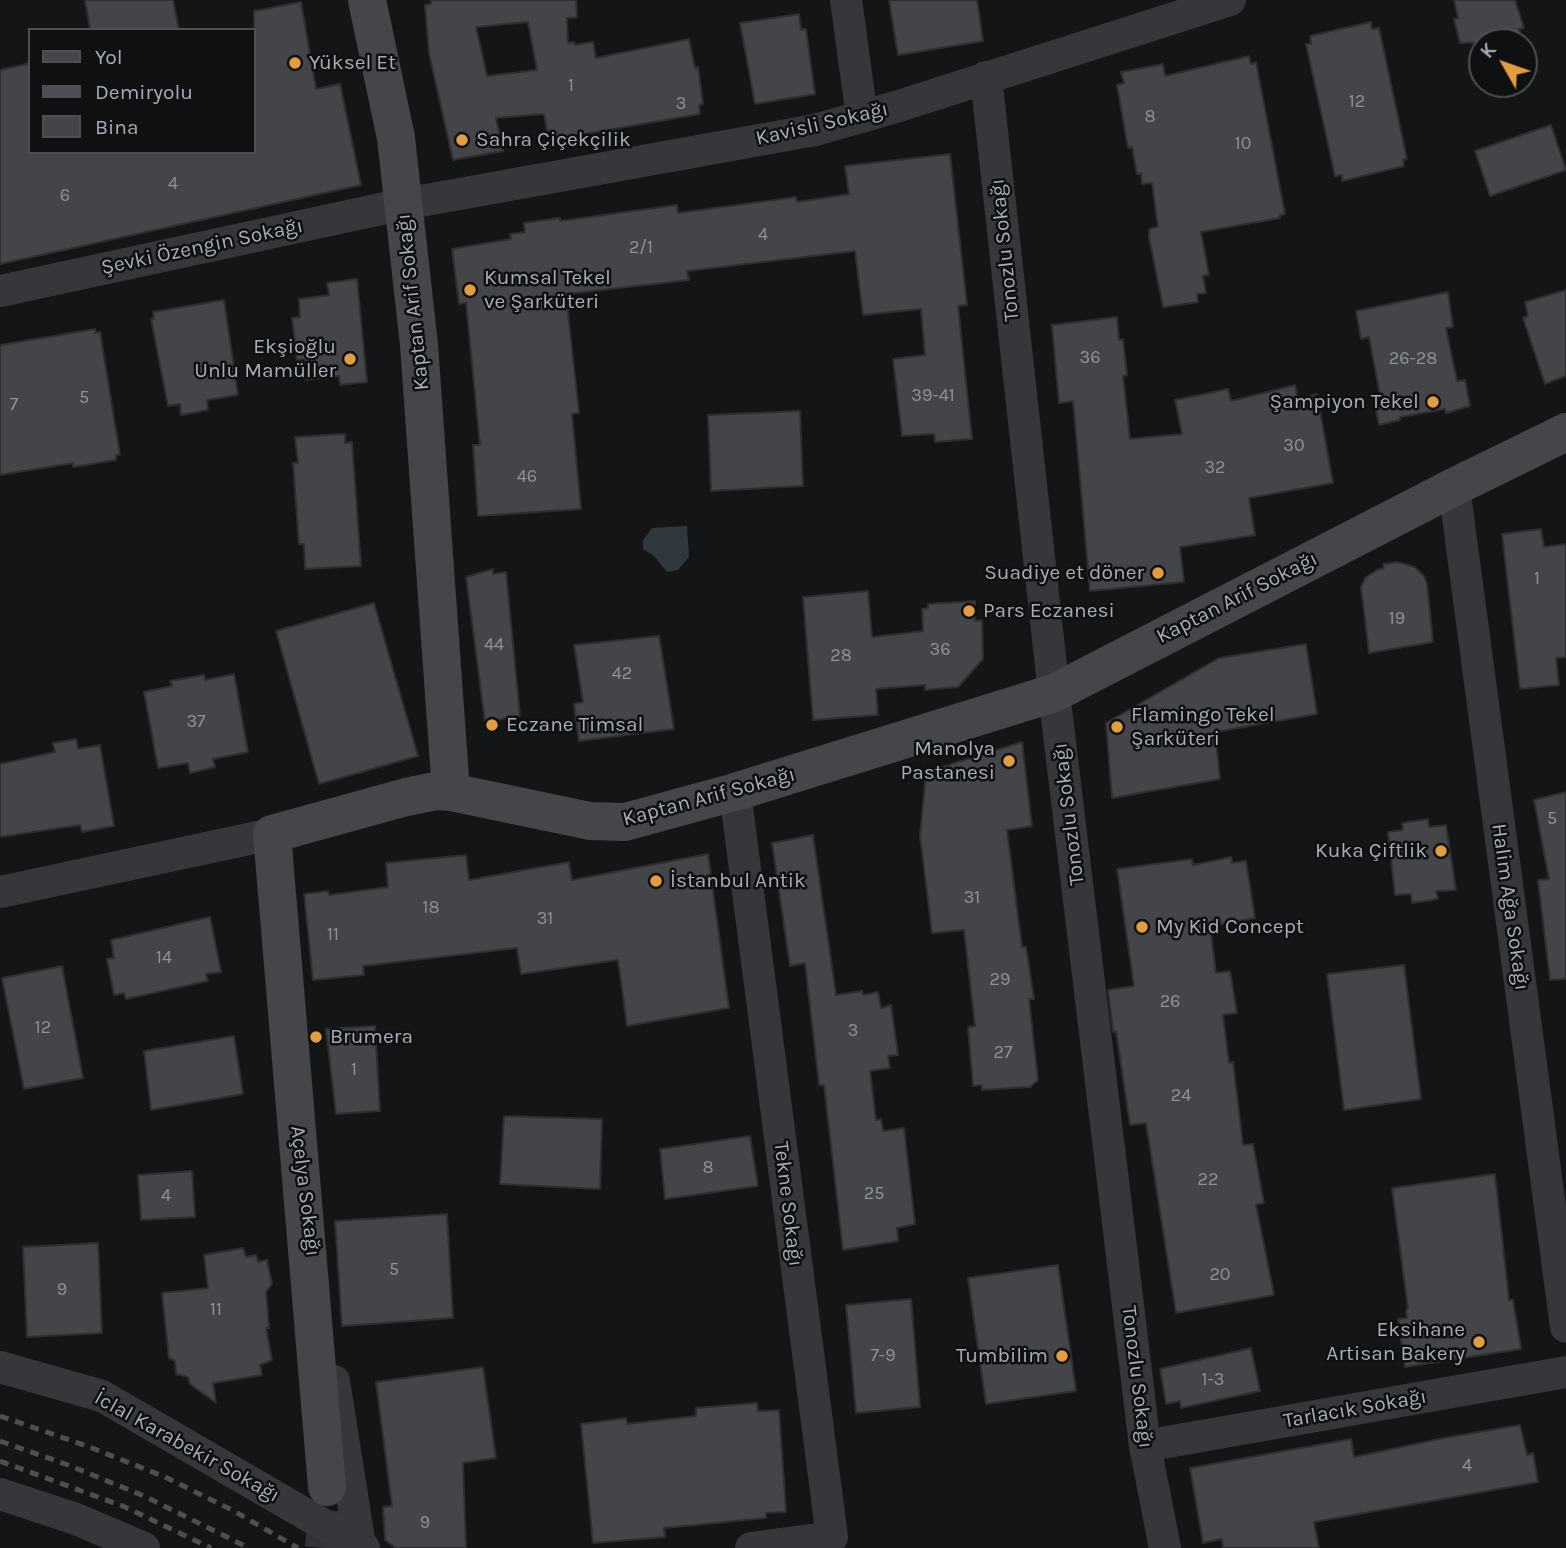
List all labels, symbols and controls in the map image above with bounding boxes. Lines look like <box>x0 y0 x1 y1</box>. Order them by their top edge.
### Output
legend <box>28 28 256 154</box>
north arrow <box>1468 28 1538 98</box>
text: K <box>1476 39 1501 63</box>
text: Yol <box>95 45 123 69</box>
place label: Yüksel Et <box>309 50 396 76</box>
marker: Yüksel Et <box>287 55 303 71</box>
house number: 1 <box>568 75 574 97</box>
text: Demiryolu <box>95 80 193 104</box>
house number: 12 <box>1349 91 1365 113</box>
house number: 3 <box>676 93 686 115</box>
street label: Kavisli Sokağı <box>753 97 891 151</box>
house number: 8 <box>1144 106 1156 128</box>
text: Bina <box>95 115 139 139</box>
place label: Sahra Çiçekçilik <box>476 127 631 153</box>
marker: Sahra Çiçekçilik <box>454 132 470 148</box>
house number: 10 <box>1235 133 1251 155</box>
house number: 4 <box>168 173 178 195</box>
street label: Tonozlu Sokağı <box>985 177 1025 323</box>
house number: 6 <box>60 185 70 207</box>
street label: Kaptan Arif Sokağı <box>391 212 435 392</box>
street label: Şevki Özengin Sokağı <box>99 213 305 281</box>
house number: 4 <box>758 224 768 246</box>
house number: 2/1 <box>629 237 653 259</box>
place label: Kumsal Tekel ve Şarküteri <box>484 265 611 315</box>
marker: Kumsal Tekel ve Şarküteri <box>462 282 478 298</box>
place label: Ekşioğlu Unlu Mamüller <box>194 334 336 384</box>
house number: 36 <box>1080 347 1100 369</box>
house number: 26-28 <box>1389 348 1437 370</box>
marker: Ekşioğlu Unlu Mamüller <box>342 351 358 367</box>
house number: 39-41 <box>911 385 955 407</box>
house number: 5 <box>79 387 89 409</box>
place label: Şampiyon Tekel <box>1269 389 1419 415</box>
house number: 7 <box>10 394 18 416</box>
marker: Şampiyon Tekel <box>1425 394 1441 410</box>
house number: 30 <box>1283 435 1305 457</box>
house number: 32 <box>1204 457 1226 479</box>
house number: 46 <box>517 466 537 488</box>
street label: Kaptan Arif Sokağı <box>1152 546 1322 650</box>
place label: Suadiye et döner <box>984 560 1144 586</box>
marker: Suadiye et döner <box>1150 565 1166 581</box>
house number: 1 <box>1534 568 1540 590</box>
place label: Pars Eczanesi <box>983 598 1115 624</box>
marker: Pars Eczanesi <box>961 603 977 619</box>
house number: 19 <box>1389 608 1405 630</box>
house number: 44 <box>484 634 504 656</box>
house number: 36 <box>930 639 950 661</box>
house number: 28 <box>830 645 852 667</box>
house number: 42 <box>612 663 632 685</box>
place label: Flamingo Tekel Şarküteri <box>1131 702 1275 752</box>
house number: 37 <box>186 711 206 733</box>
place label: Eczane Timsal <box>506 712 643 738</box>
marker: Eczane Timsal <box>484 717 500 733</box>
marker: Flamingo Tekel Şarküteri <box>1109 719 1125 735</box>
place label: Manolya Pastanesi <box>901 736 995 786</box>
street label: Tonozlu Sokağı <box>1048 741 1090 887</box>
marker: Manolya Pastanesi <box>1001 753 1017 769</box>
street label: Kaptan Arif Sokağı <box>620 762 798 832</box>
house number: 5 <box>1547 808 1557 830</box>
street label: Halim Ağa Sokağı <box>1486 822 1534 992</box>
place label: Kuka Çiftlik <box>1315 838 1427 864</box>
marker: Kuka Çiftlik <box>1433 843 1449 859</box>
place label: İstanbul Antik <box>670 868 806 894</box>
marker: İstanbul Antik <box>648 873 664 889</box>
house number: 31 <box>964 887 980 909</box>
house number: 18 <box>422 897 440 919</box>
house number: 31 <box>537 908 553 930</box>
place label: My Kid Concept <box>1156 914 1304 940</box>
marker: My Kid Concept <box>1134 919 1150 935</box>
house number: 11 <box>327 924 339 946</box>
house number: 14 <box>156 947 172 969</box>
house number: 29 <box>990 969 1010 991</box>
house number: 26 <box>1160 991 1180 1013</box>
house number: 12 <box>35 1017 51 1039</box>
house number: 3 <box>848 1020 858 1042</box>
place label: Brumera <box>330 1024 413 1050</box>
marker: Brumera <box>308 1029 324 1045</box>
house number: 27 <box>994 1042 1012 1064</box>
house number: 1 <box>351 1059 357 1081</box>
house number: 24 <box>1171 1085 1191 1107</box>
street label: Açelya Sokağı <box>284 1124 326 1258</box>
street label: Tekne Sokağı <box>768 1140 808 1268</box>
house number: 8 <box>702 1157 714 1179</box>
house number: 22 <box>1198 1169 1218 1191</box>
house number: 25 <box>864 1183 884 1205</box>
house number: 4 <box>161 1185 171 1207</box>
house number: 5 <box>389 1259 399 1281</box>
house number: 20 <box>1209 1264 1231 1286</box>
house number: 9 <box>57 1279 67 1301</box>
house number: 11 <box>210 1299 222 1321</box>
street label: Tonozlu Sokağı <box>1116 1304 1158 1450</box>
place label: Eksihane Artisan Bakery <box>1326 1317 1465 1367</box>
marker: Eksihane Artisan Bakery <box>1471 1334 1487 1350</box>
place label: Tumbilim <box>956 1343 1048 1369</box>
house number: 7-9 <box>870 1345 896 1367</box>
marker: Tumbilim <box>1054 1348 1070 1364</box>
house number: 1-3 <box>1202 1369 1224 1391</box>
street label: Tarlacık Sokağı <box>1281 1384 1429 1434</box>
street label: İclal Karabekir Sokağı <box>90 1386 284 1508</box>
house number: 4 <box>1462 1455 1472 1477</box>
house number: 9 <box>420 1512 430 1534</box>

